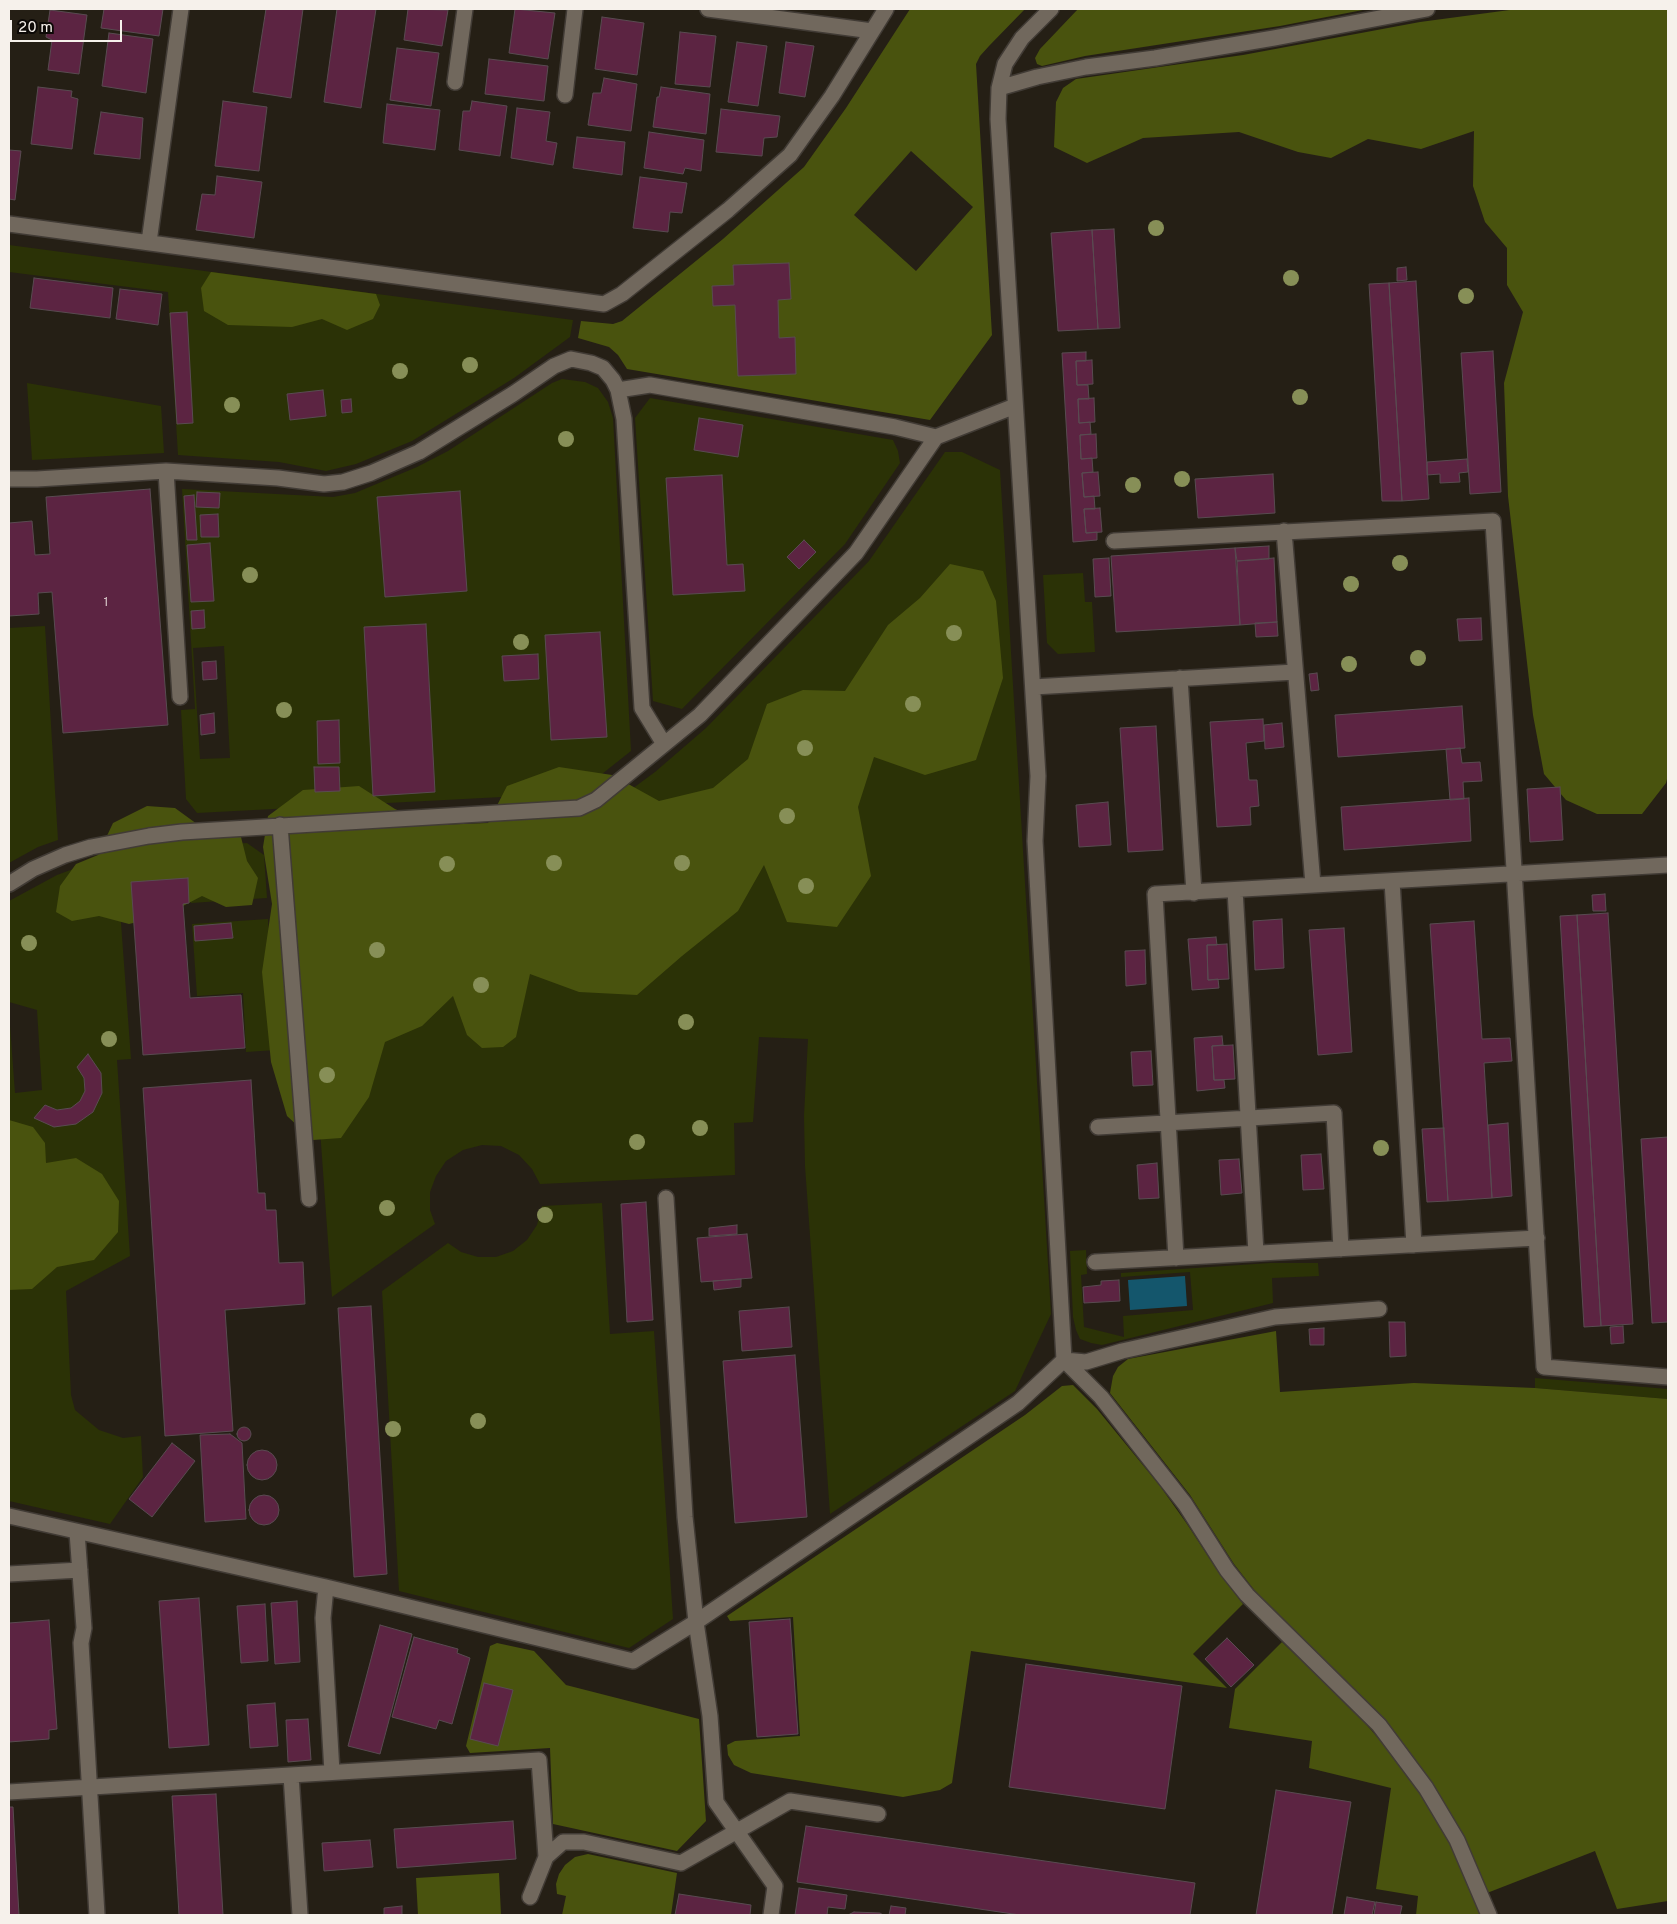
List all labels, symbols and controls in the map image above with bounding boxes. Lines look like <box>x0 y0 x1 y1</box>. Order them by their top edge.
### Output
scale bar <box>12 10 125 42</box>
text: 20 m <box>18 19 53 38</box>
house number: 1 <box>103 595 109 611</box>

